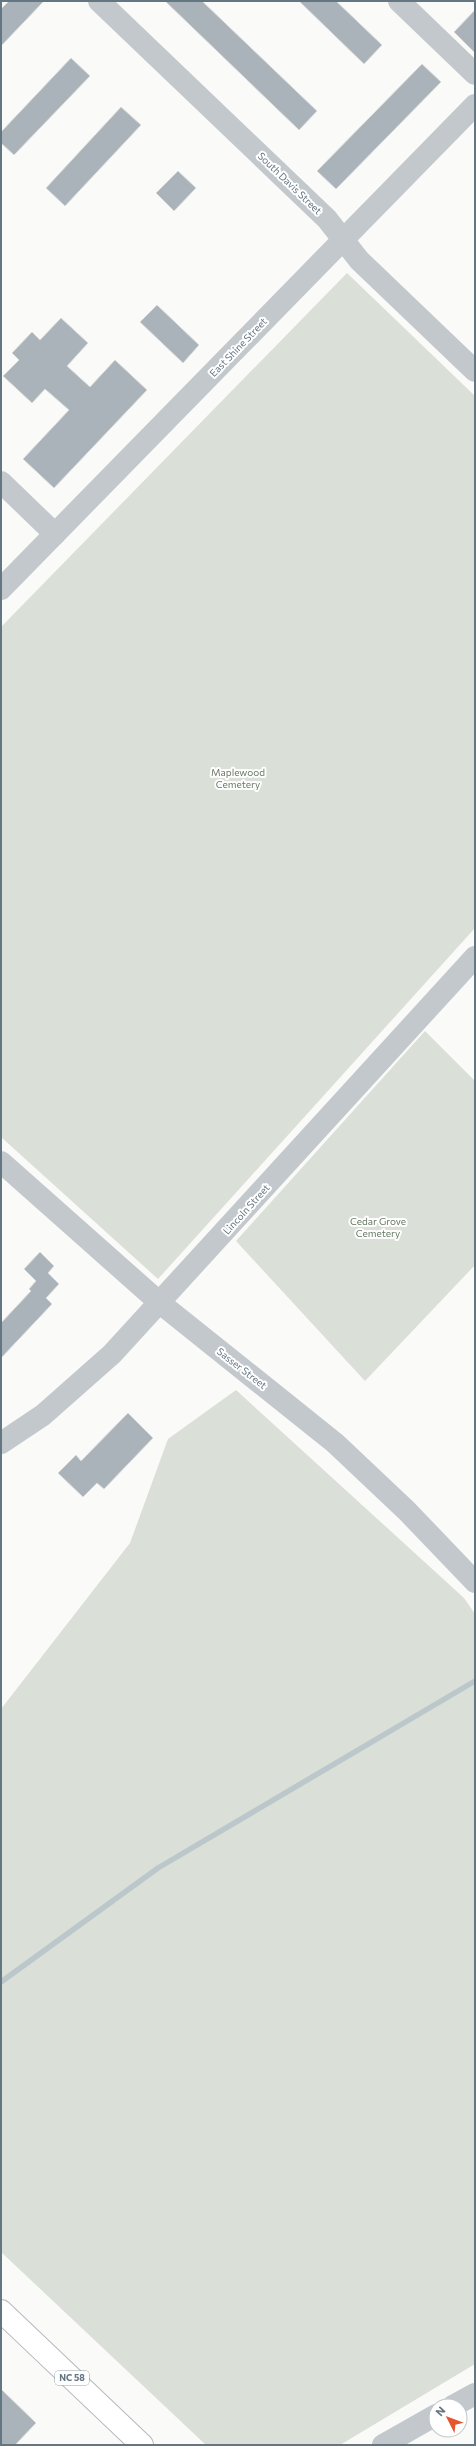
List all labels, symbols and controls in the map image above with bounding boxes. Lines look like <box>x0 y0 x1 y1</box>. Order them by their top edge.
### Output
street label: South Davis Street <box>256 149 324 217</box>
street label: East Shine Street <box>207 315 269 379</box>
park label: Maplewood Cemetery <box>211 766 265 790</box>
street label: Lincoln Street <box>220 1181 272 1237</box>
park label: Cedar Grove Cemetery <box>350 1215 406 1239</box>
street label: Sasser Street <box>215 1345 269 1391</box>
road number: NC 58 <box>55 2371 89 2385</box>
north arrow <box>428 2398 468 2438</box>
text: N <box>433 2404 448 2418</box>

